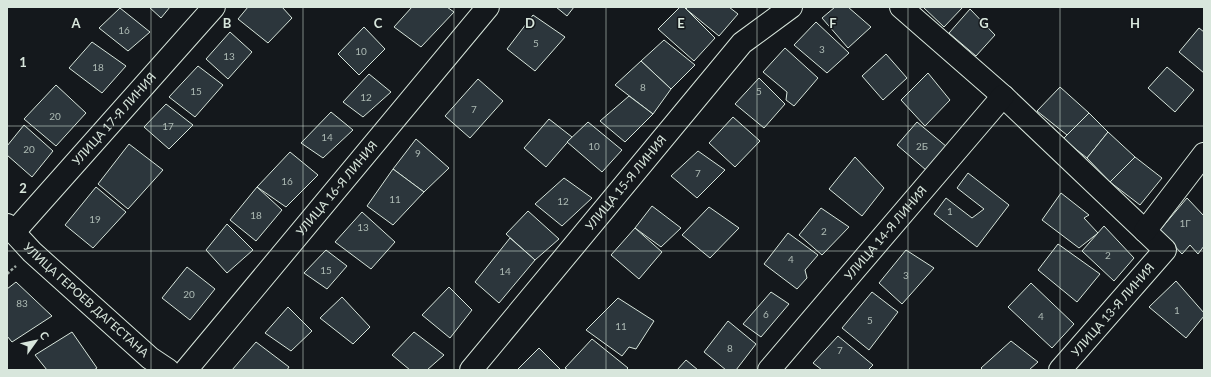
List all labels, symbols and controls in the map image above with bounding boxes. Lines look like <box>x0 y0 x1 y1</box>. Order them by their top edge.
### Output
text: A <box>70 15 81 31</box>
text: B <box>223 15 232 31</box>
text: C <box>374 15 383 31</box>
text: D <box>525 15 535 31</box>
text: E <box>677 15 685 31</box>
text: F <box>829 15 837 31</box>
text: G <box>979 15 989 31</box>
text: H <box>1130 15 1140 31</box>
house number: 16 <box>118 24 130 36</box>
house number: 5 <box>533 37 539 49</box>
house number: 3 <box>819 43 825 55</box>
house number: 10 <box>355 45 367 57</box>
house number: 13 <box>223 50 235 62</box>
text: 1 <box>19 54 27 70</box>
house number: 18 <box>92 61 104 73</box>
street label: УЛИЦА 17-Я ЛИНИЯ <box>69 69 159 168</box>
house number: 8 <box>640 81 646 93</box>
house number: 15 <box>190 85 202 97</box>
house number: 5 <box>756 85 762 97</box>
house number: 12 <box>360 91 372 103</box>
house number: 7 <box>471 103 477 115</box>
house number: 20 <box>49 110 61 122</box>
house number: 17 <box>162 120 174 132</box>
house number: 14 <box>321 131 333 143</box>
street label: УЛИЦА 15-Я ЛИНИЯ <box>582 132 669 233</box>
street label: УЛИЦА 16-Я ЛИНИЯ <box>293 138 380 239</box>
house number: 10 <box>588 140 600 152</box>
house number: 2Б <box>916 140 928 152</box>
house number: 20 <box>23 143 35 155</box>
house number: 9 <box>415 147 421 159</box>
house number: 7 <box>695 167 701 179</box>
house number: 16 <box>281 175 293 187</box>
text: 2 <box>19 180 27 196</box>
street label: УЛИЦА 14-Я ЛИНИЯ <box>841 183 930 283</box>
house number: 11 <box>389 193 401 205</box>
house number: 12 <box>557 195 569 207</box>
house number: 1 <box>947 205 953 217</box>
house number: 18 <box>250 209 262 221</box>
house number: 19 <box>89 213 101 225</box>
house number: 1Г <box>1179 217 1191 229</box>
house number: 13 <box>357 221 369 233</box>
house number: 2 <box>821 225 827 237</box>
street label: УЛИЦА ГЕРОЕВ ДАГЕСТАНА <box>21 238 151 360</box>
house number: 2 <box>1105 249 1111 261</box>
house number: 4 <box>788 253 794 265</box>
street label: УЛИЦА 13-Я ЛИНИЯ <box>1068 260 1157 359</box>
house number: 15 <box>320 264 332 276</box>
house number: 14 <box>499 265 511 277</box>
house number: 3 <box>903 269 909 281</box>
house number: 20 <box>183 288 195 300</box>
house number: 83 <box>16 297 28 309</box>
house number: 1 <box>1174 304 1180 316</box>
house number: 6 <box>763 308 769 320</box>
house number: 4 <box>1038 310 1044 322</box>
house number: 5 <box>867 314 873 326</box>
house number: 11 <box>615 320 627 332</box>
north arrow <box>16 321 56 361</box>
house number: 8 <box>727 342 733 354</box>
house number: 7 <box>837 344 843 356</box>

